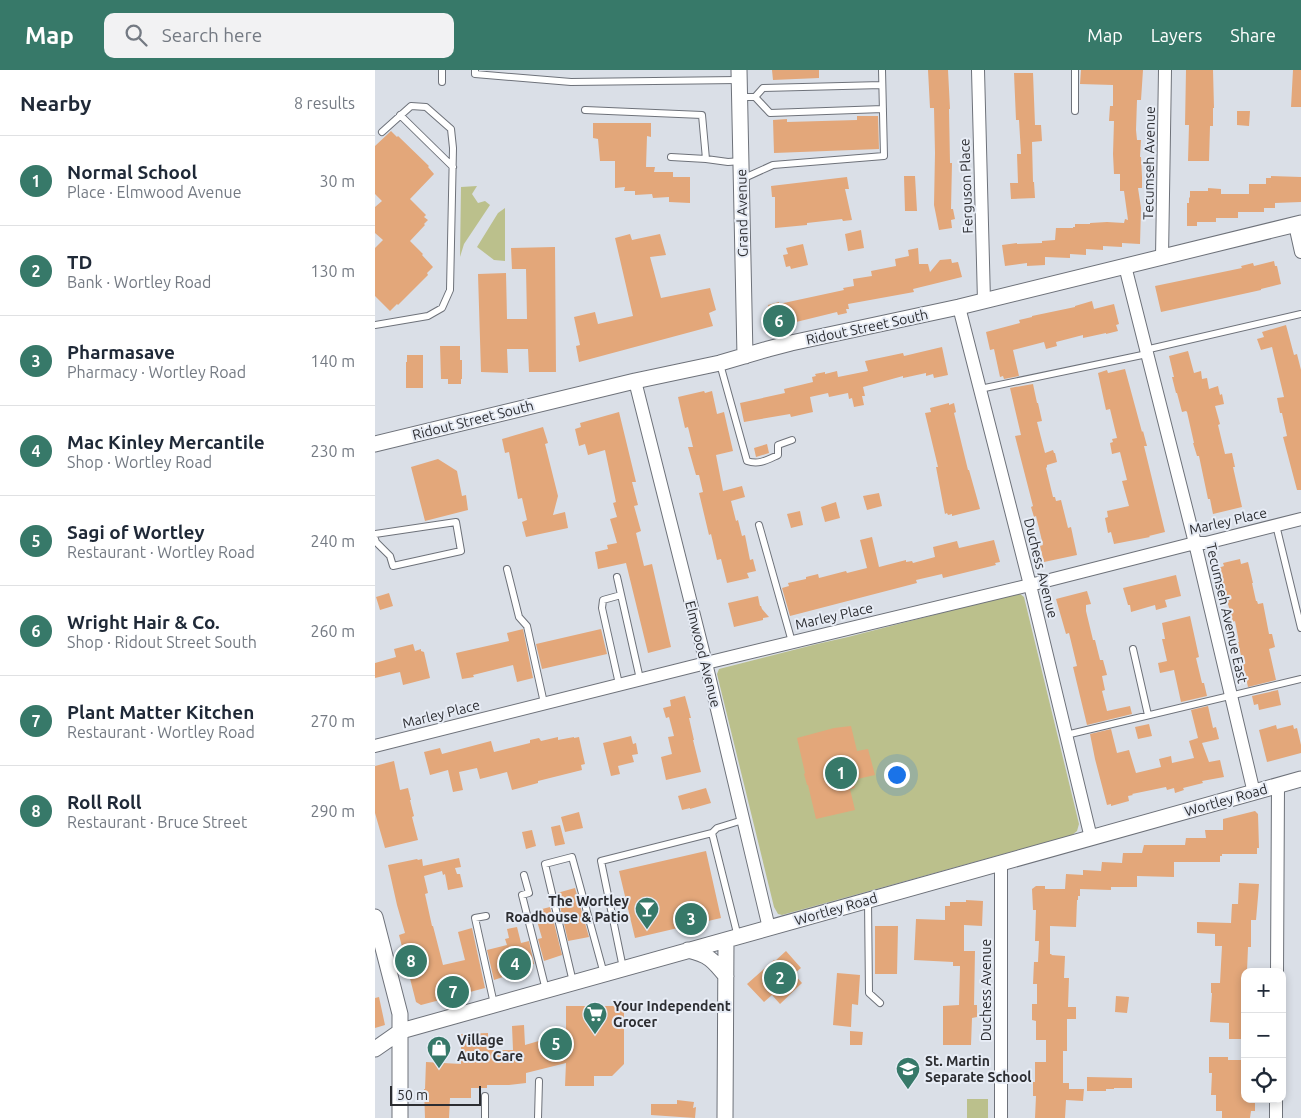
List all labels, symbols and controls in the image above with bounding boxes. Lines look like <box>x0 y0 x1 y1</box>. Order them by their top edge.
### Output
search box <box>104 13 454 58</box>
icon: search <box>122 21 150 49</box>
text: Map <box>25 22 74 49</box>
text: Search here <box>162 24 262 46</box>
text: Map <box>1087 25 1123 45</box>
text: Layers <box>1151 25 1202 45</box>
text: Share <box>1230 25 1276 45</box>
text: Nearby <box>20 91 91 115</box>
text: 8 results <box>294 94 355 112</box>
street label: Tecumseh Avenue <box>1140 106 1158 220</box>
street label: Ferguson Place <box>956 138 976 234</box>
text: Normal School <box>67 161 197 183</box>
street label: Grand Avenue <box>733 169 751 257</box>
text: 1 <box>31 172 41 190</box>
text: 30 m <box>319 172 355 190</box>
text: Place · Elmwood Avenue <box>67 183 242 201</box>
text: TD <box>67 251 92 273</box>
text: 2 <box>31 262 41 280</box>
text: 130 m <box>310 262 355 280</box>
text: Bank · Wortley Road <box>67 273 211 291</box>
pin: 6 <box>763 302 795 340</box>
street label: Ridout Street South <box>804 306 930 348</box>
text: Pharmasave <box>67 341 175 363</box>
text: 3 <box>31 352 41 370</box>
text: 140 m <box>310 352 355 370</box>
text: Pharmacy · Wortley Road <box>67 363 246 381</box>
street label: Ridout Street South <box>411 397 535 443</box>
text: Mac Kinley Mercantile <box>67 431 265 453</box>
text: 4 <box>31 442 41 460</box>
text: 230 m <box>310 442 355 460</box>
text: Shop · Wortley Road <box>67 453 212 471</box>
street label: Marley Place <box>1187 504 1269 538</box>
street label: Duchess Avenue <box>1021 516 1061 620</box>
text: Sagi of Wortley <box>67 521 205 543</box>
text: 5 <box>31 532 41 550</box>
text: 240 m <box>310 532 355 550</box>
street label: Tecumseh Avenue East <box>1203 541 1251 685</box>
text: Restaurant · Wortley Road <box>67 543 255 561</box>
street label: Elmwood Avenue <box>682 599 724 709</box>
street label: Marley Place <box>793 599 875 633</box>
text: Wright Hair & Co. <box>67 611 220 633</box>
text: 6 <box>31 622 41 640</box>
text: 260 m <box>310 622 355 640</box>
text: Shop · Ridout Street South <box>67 633 257 651</box>
street label: Marley Place <box>401 697 481 731</box>
text: Plant Matter Kitchen <box>67 701 254 723</box>
text: 7 <box>31 712 41 730</box>
text: 270 m <box>310 712 355 730</box>
text: Restaurant · Wortley Road <box>67 723 255 741</box>
pin: 1 <box>825 754 857 792</box>
your location <box>884 762 910 788</box>
street label: Wortley Road <box>1183 781 1269 819</box>
text: Roll Roll <box>67 791 142 813</box>
text: 8 <box>31 802 41 820</box>
text: 290 m <box>310 802 355 820</box>
text: Restaurant · Bruce Street <box>67 813 247 831</box>
street label: Wortley Road <box>793 890 879 928</box>
place label: The Wortley Roadhouse & Patio <box>505 893 630 925</box>
bar icon: The Wortley Roadhouse & Patio <box>634 896 660 930</box>
pin: 3 <box>675 900 707 938</box>
street label: Duchess Avenue <box>978 939 994 1041</box>
pin: 8 <box>395 942 427 980</box>
pin: 4 <box>499 945 531 983</box>
pin: 2 <box>764 959 796 997</box>
map controls <box>1241 968 1286 1103</box>
button: + <box>1241 968 1286 1013</box>
pin: 7 <box>437 973 469 1011</box>
place label: Your Independent Grocer <box>613 998 731 1030</box>
supermarket icon: Your Independent Grocer <box>582 1001 608 1035</box>
button: − <box>1241 1013 1286 1058</box>
pin: 5 <box>540 1025 572 1063</box>
place label: Village Auto Care <box>457 1032 523 1064</box>
shop icon: Village Auto Care <box>426 1035 452 1069</box>
place label: St. Martin Separate School <box>925 1053 1032 1085</box>
school or university icon: St. Martin Separate School <box>895 1056 921 1090</box>
button: locate <box>1241 1058 1286 1103</box>
scale bar <box>390 1083 481 1106</box>
text: 50 m <box>397 1087 428 1103</box>

